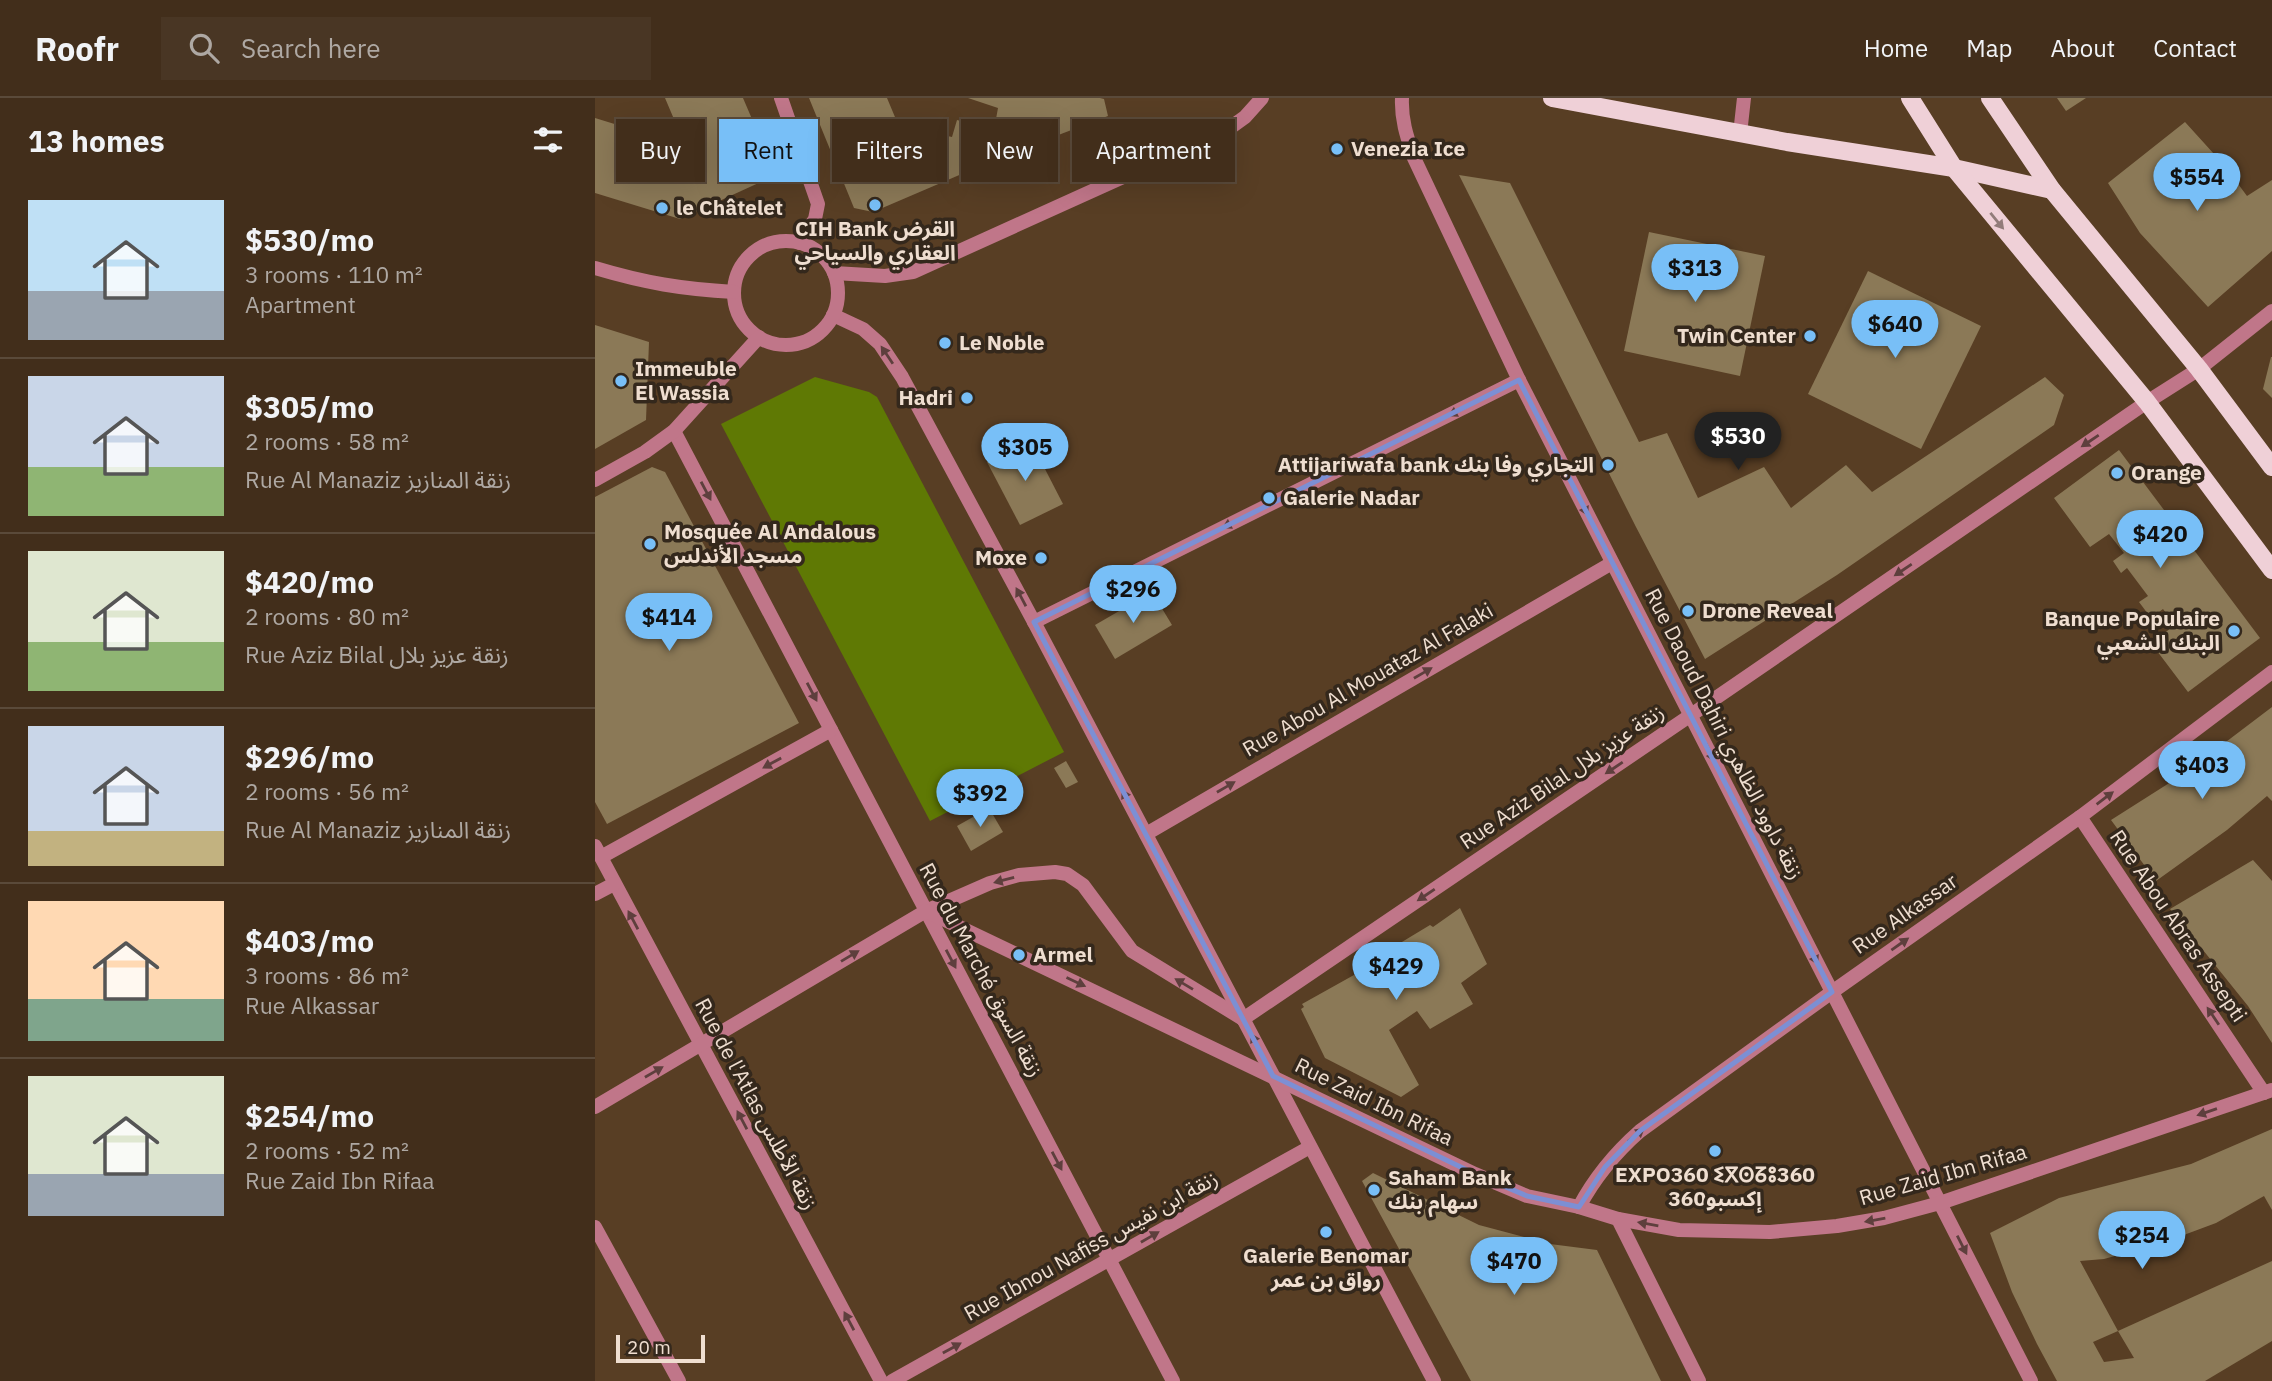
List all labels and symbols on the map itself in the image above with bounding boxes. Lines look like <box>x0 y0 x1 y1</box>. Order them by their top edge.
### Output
place label: Venezia Ice <box>1351 134 1465 162</box>
marker: Venezia Ice <box>1329 141 1345 157</box>
pin: $554 <box>2156 153 2238 213</box>
place label: le Châtelet <box>676 193 783 221</box>
marker: CIH Bank القرض العقاري والسياحي <box>867 197 883 213</box>
marker: le Châtelet <box>654 200 670 216</box>
one-way arrow <box>1990 211 2005 229</box>
place label: CIH Bank القرض العقاري والسياحي <box>794 214 956 270</box>
pin: $313 <box>1654 244 1736 304</box>
pin: $640 <box>1854 300 1936 360</box>
place label: Twin Center <box>1677 321 1797 349</box>
place label: Le Noble <box>959 328 1045 356</box>
marker: Twin Center <box>1802 328 1818 344</box>
marker: Le Noble <box>937 335 953 351</box>
one-way arrow <box>881 346 894 365</box>
place label: Immeuble El Wassia <box>635 354 737 406</box>
marker: Immeuble El Wassia <box>613 373 629 389</box>
place label: Hadri <box>899 383 953 411</box>
marker: Hadri <box>959 390 975 406</box>
one-way arrow <box>1448 405 1468 416</box>
pin: $530 <box>1697 412 1779 472</box>
pin: $305 <box>984 424 1066 483</box>
one-way arrow <box>2081 434 2099 448</box>
place label: Attijariwafa bank التجاري وفا بنك <box>1278 450 1594 482</box>
marker: Attijariwafa bank التجاري وفا بنك <box>1600 457 1616 473</box>
place label: Orange <box>2131 458 2202 486</box>
marker: Orange <box>2109 465 2125 481</box>
one-way arrow <box>700 481 712 501</box>
place label: Galerie Nadar <box>1283 483 1420 511</box>
marker: Galerie Nadar <box>1261 490 1277 506</box>
one-way arrow <box>1578 496 1589 516</box>
pin: $420 <box>2119 510 2201 570</box>
place label: Mosquée Al Andalous مسجد الأندلس <box>664 517 876 569</box>
one-way arrow <box>1222 518 1242 529</box>
marker: Mosquée Al Andalous مسجد الأندلس <box>642 536 658 552</box>
place label: Moxe <box>975 543 1027 571</box>
marker: Moxe <box>1033 550 1049 566</box>
one-way arrow <box>1894 563 1912 577</box>
pin: $296 <box>1092 566 1174 625</box>
street label: Rue Daoud Dahiri زنقة داوود الظاهري <box>1636 583 1811 885</box>
one-way arrow <box>1015 587 1027 607</box>
pin: $414 <box>628 594 710 653</box>
street label: Rue Abou Al Mouataz Al Falaki <box>1237 596 1498 763</box>
place label: Drone Reveal <box>1702 596 1833 624</box>
marker: Drone Reveal <box>1680 603 1696 619</box>
place label: Banque Populaire البنك الشعبي <box>2045 604 2220 660</box>
marker: Banque Populaire البنك الشعبي <box>2226 623 2242 639</box>
one-way arrow <box>1413 667 1432 679</box>
one-way arrow <box>805 683 817 703</box>
street label: Rue Aziz Bilal زنقة عزيز بلال <box>1454 697 1669 855</box>
one-way arrow <box>1704 742 1715 762</box>
pin: $403 <box>2161 742 2243 801</box>
one-way arrow <box>762 757 781 769</box>
one-way arrow <box>1604 761 1624 774</box>
pin: $392 <box>939 770 1021 829</box>
one-way arrow <box>1216 782 1236 794</box>
one-way arrow <box>1121 789 1133 808</box>
one-way arrow <box>2096 791 2114 805</box>
street label: Rue Abou Abras Assepti <box>2104 824 2254 1027</box>
street label: Rue du Marché زنقة السوق <box>914 858 1050 1081</box>
street label: Rue Alkassar <box>1846 866 1963 960</box>
one-way arrow <box>993 875 1014 885</box>
one-way arrow <box>1416 888 1435 901</box>
one-way arrow <box>628 910 639 930</box>
one-way arrow <box>1891 937 1909 951</box>
place label: Armel <box>1033 940 1093 968</box>
pin: $429 <box>1355 942 1437 1002</box>
one-way arrow <box>1808 945 1819 965</box>
marker: Armel <box>1011 947 1027 963</box>
one-way arrow <box>946 949 957 969</box>
one-way arrow <box>840 950 859 963</box>
one-way arrow <box>1066 977 1086 988</box>
one-way arrow <box>1175 977 1194 990</box>
street label: Rue de l'Atlas زنقة الأطلس <box>689 993 825 1214</box>
one-way arrow <box>2206 1007 2220 1025</box>
one-way arrow <box>1250 1033 1262 1053</box>
street label: Rue Zaid Ibn Rifaa <box>1291 1051 1458 1152</box>
one-way arrow <box>644 1066 664 1078</box>
one-way arrow <box>2197 1107 2218 1118</box>
one-way arrow <box>736 1110 748 1130</box>
one-way arrow <box>1627 1127 1645 1142</box>
street label: Rue Zaid Ibn Rifaa <box>1856 1137 2030 1211</box>
marker: EXPO360 ⵉⴳⵙⵒⵓ360 إكسبو360 <box>1707 1143 1723 1159</box>
one-way arrow <box>1051 1151 1063 1170</box>
place label: EXPO360 ⵉⴳⵙⵒⵓ360 إكسبو360 <box>1615 1160 1815 1213</box>
place label: Saham Bank سهام بنك <box>1388 1163 1513 1218</box>
street label: Rue Ibnou Nafiss زنقة ابن نفيس <box>959 1164 1222 1327</box>
marker: Saham Bank سهام بنك <box>1366 1182 1382 1198</box>
pin: $254 <box>2101 1212 2183 1271</box>
one-way arrow <box>1864 1214 1886 1225</box>
one-way arrow <box>1637 1219 1659 1230</box>
marker: Galerie Benomar رواق بن عمر <box>1318 1224 1334 1240</box>
one-way arrow <box>1141 1231 1160 1243</box>
one-way arrow <box>1955 1235 1967 1255</box>
pin: $470 <box>1473 1238 1555 1297</box>
place label: Galerie Benomar رواق بن عمر <box>1243 1241 1409 1293</box>
one-way arrow <box>843 1311 855 1331</box>
scale bar <box>616 1332 705 1364</box>
one-way arrow <box>942 1342 961 1354</box>

